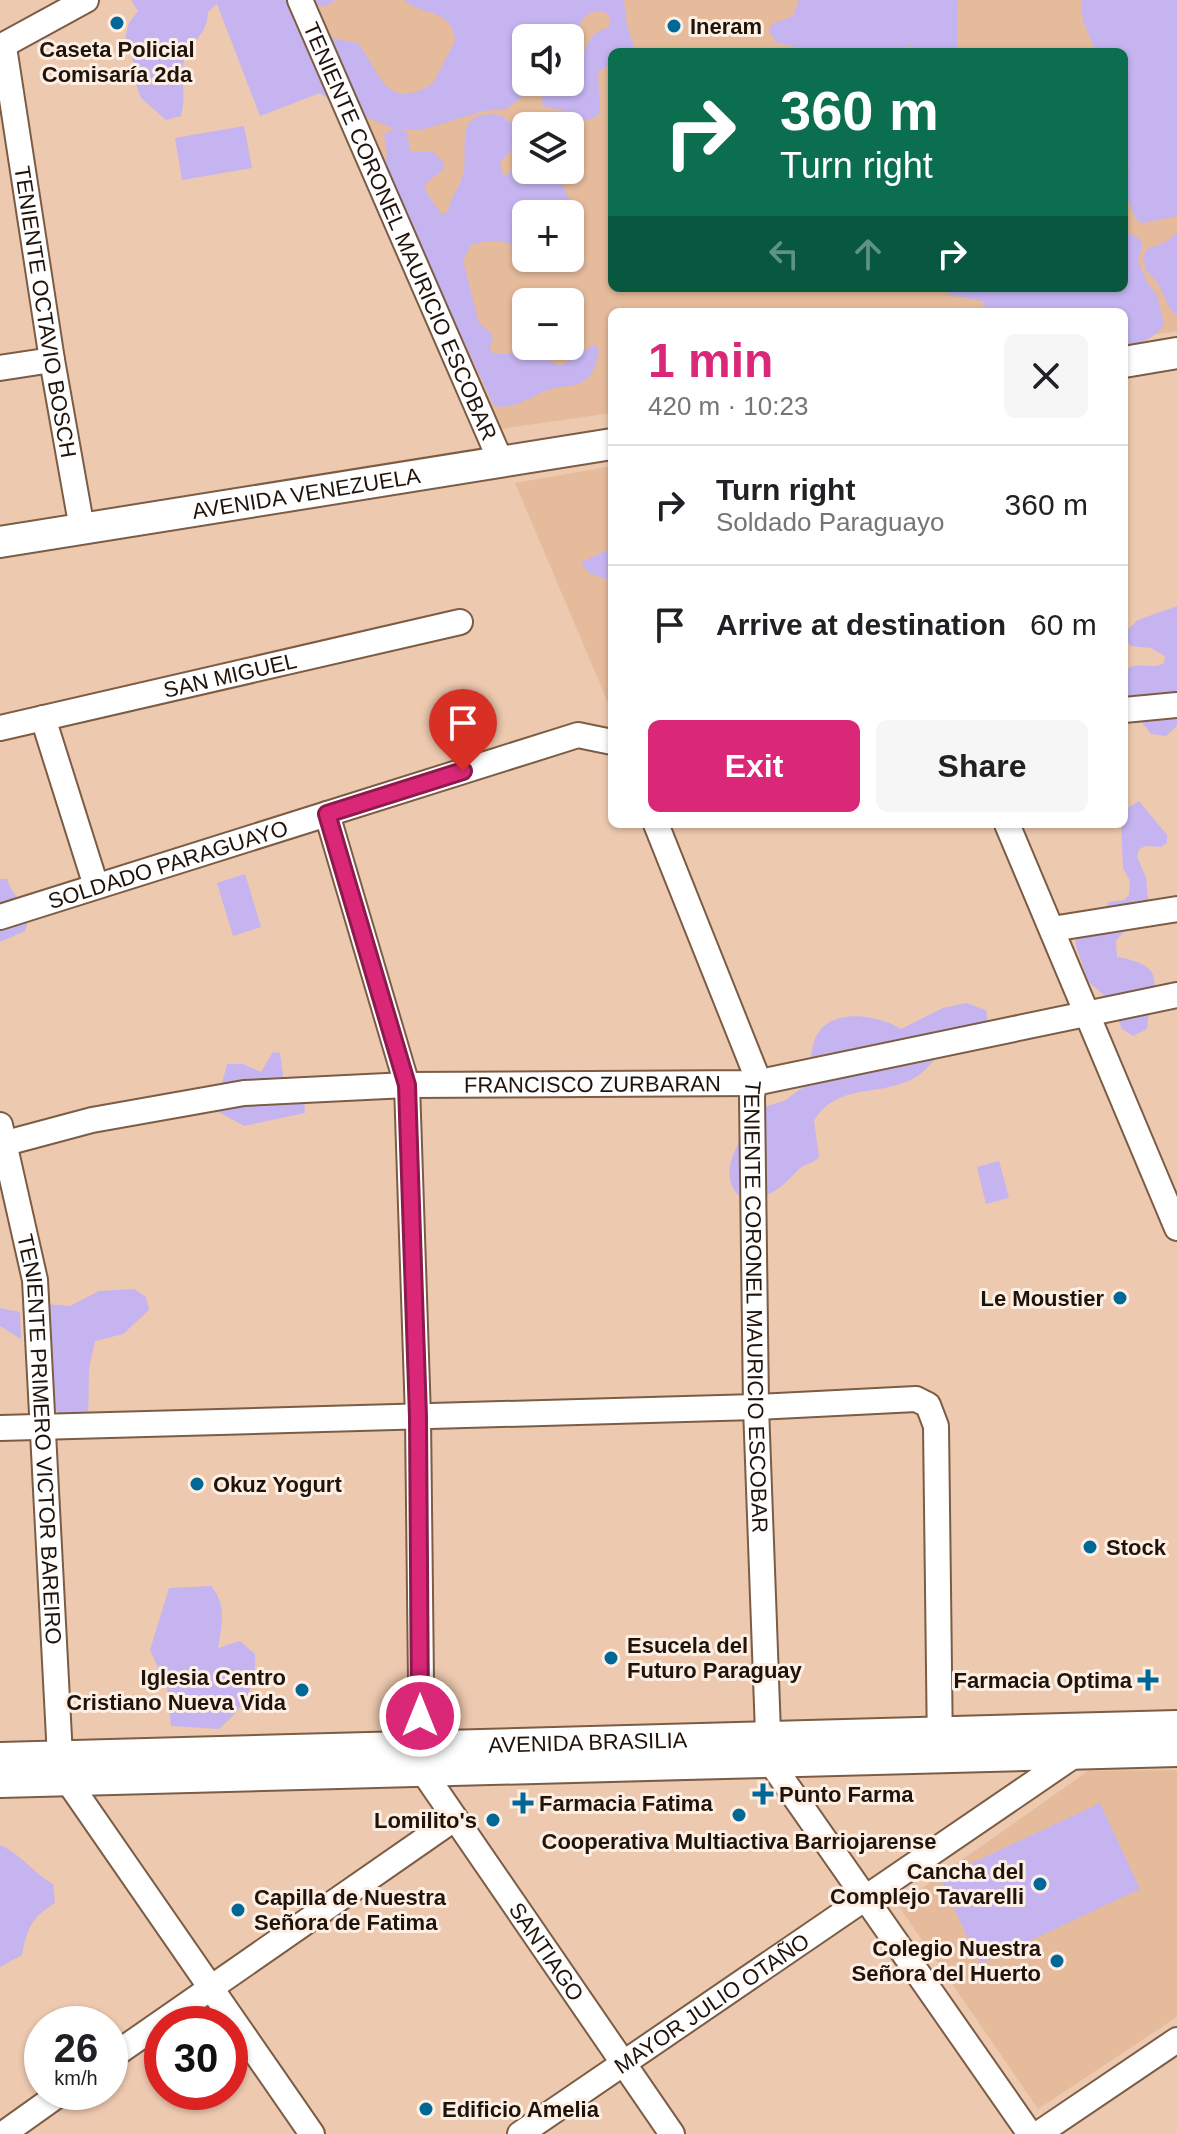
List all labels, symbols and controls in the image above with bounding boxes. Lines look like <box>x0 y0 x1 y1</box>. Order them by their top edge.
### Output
marker: Caseta Policial Comisaría 2da <box>108 14 126 32</box>
place label: Ineram <box>690 14 762 39</box>
marker: Ineram <box>665 17 683 35</box>
street label: TENIENTE CORONEL MAURICIO ESCOBAR <box>299 18 502 444</box>
map controls <box>512 24 584 360</box>
button: sound <box>512 24 584 96</box>
place label: Caseta Policial Comisaría 2da <box>39 37 195 87</box>
text: 360 m <box>780 79 939 142</box>
icon: right <box>648 80 752 184</box>
button: layers <box>512 112 584 184</box>
text: Turn right <box>780 145 933 186</box>
street label: TENIENTE OCTAVIO BOSCH <box>10 164 82 460</box>
button: + <box>512 200 584 272</box>
icon: left <box>762 232 806 276</box>
icon: ahead <box>846 232 890 276</box>
icon: right <box>930 232 974 276</box>
button: − <box>512 288 584 360</box>
text: 1 min <box>648 334 773 387</box>
button: close <box>1004 334 1088 418</box>
text: 420 m · 10:23 <box>648 391 808 421</box>
street label: AVENIDA VENEZUELA <box>190 462 422 524</box>
text: Turn right <box>716 473 855 506</box>
icon: right <box>648 483 692 527</box>
text: 360 m <box>1005 488 1088 521</box>
text: Soldado Paraguayo <box>716 507 944 537</box>
icon: arrive <box>648 603 692 647</box>
text: Arrive at destination <box>716 608 1006 641</box>
text: 60 m <box>1030 608 1097 641</box>
street label: SAN MIGUEL <box>161 648 299 702</box>
pin <box>429 689 497 771</box>
icon: arrive <box>441 701 485 745</box>
button: Exit <box>648 720 860 812</box>
button: Share <box>876 720 1088 812</box>
street label: SOLDADO PARAGUAYO <box>45 815 291 914</box>
street label: FRANCISCO ZURBARAN <box>464 1071 721 1097</box>
street label: TENIENTE CORONEL MAURICIO ESCOBAR <box>739 1079 773 1534</box>
street label: TENIENTE PRIMERO VICTOR BAREIRO <box>12 1232 67 1645</box>
place label: Le Moustier <box>981 1286 1104 1311</box>
marker: Le Moustier <box>1111 1289 1129 1307</box>
place label: Okuz Yogurt <box>213 1472 342 1497</box>
marker: Okuz Yogurt <box>188 1475 206 1493</box>
place label: Stock <box>1106 1535 1167 1560</box>
marker: Stock <box>1081 1538 1099 1556</box>
place label: Esucela del Futuro Paraguay <box>627 1633 803 1683</box>
marker: Esucela del Futuro Paraguay <box>602 1649 620 1667</box>
place label: Iglesia Centro Cristiano Nueva Vida <box>66 1665 287 1715</box>
place label: Farmacia Optima <box>953 1668 1133 1693</box>
marker: Farmacia Optima <box>1139 1671 1157 1689</box>
position arrow <box>378 1674 462 1758</box>
marker: Iglesia Centro Cristiano Nueva Vida <box>293 1681 311 1699</box>
street label: AVENIDA BRASILIA <box>488 1727 688 1757</box>
place label: Punto Farma <box>779 1782 914 1807</box>
marker: Punto Farma <box>754 1785 772 1803</box>
place label: Farmacia Fatima <box>539 1791 713 1816</box>
marker: Farmacia Fatima <box>514 1794 532 1812</box>
marker: Cooperativa Multiactiva Barriojarense <box>730 1806 748 1824</box>
place label: Lomilito's <box>374 1808 477 1833</box>
marker: Lomilito's <box>484 1811 502 1829</box>
place label: Cooperativa Multiactiva Barriojarense <box>542 1829 936 1854</box>
place label: Cancha del Complejo Tavarelli <box>830 1859 1024 1909</box>
marker: Cancha del Complejo Tavarelli <box>1031 1875 1049 1893</box>
place label: Capilla de Nuestra Señora de Fatima <box>254 1885 447 1935</box>
street label: SANTIAGO <box>504 1898 589 2006</box>
marker: Capilla de Nuestra Señora de Fatima <box>229 1901 247 1919</box>
street label: MAYOR JULIO OTAÑO <box>609 1928 814 2078</box>
place label: Colegio Nuestra Señora del Huerto <box>852 1936 1042 1986</box>
marker: Colegio Nuestra Señora del Huerto <box>1048 1952 1066 1970</box>
speed limit sign: 30 <box>144 2006 248 2110</box>
text: 26 <box>54 2026 98 2070</box>
text: km/h <box>54 2067 98 2089</box>
place label: Edificio Amelia <box>442 2097 600 2122</box>
marker: Edificio Amelia <box>417 2100 435 2118</box>

